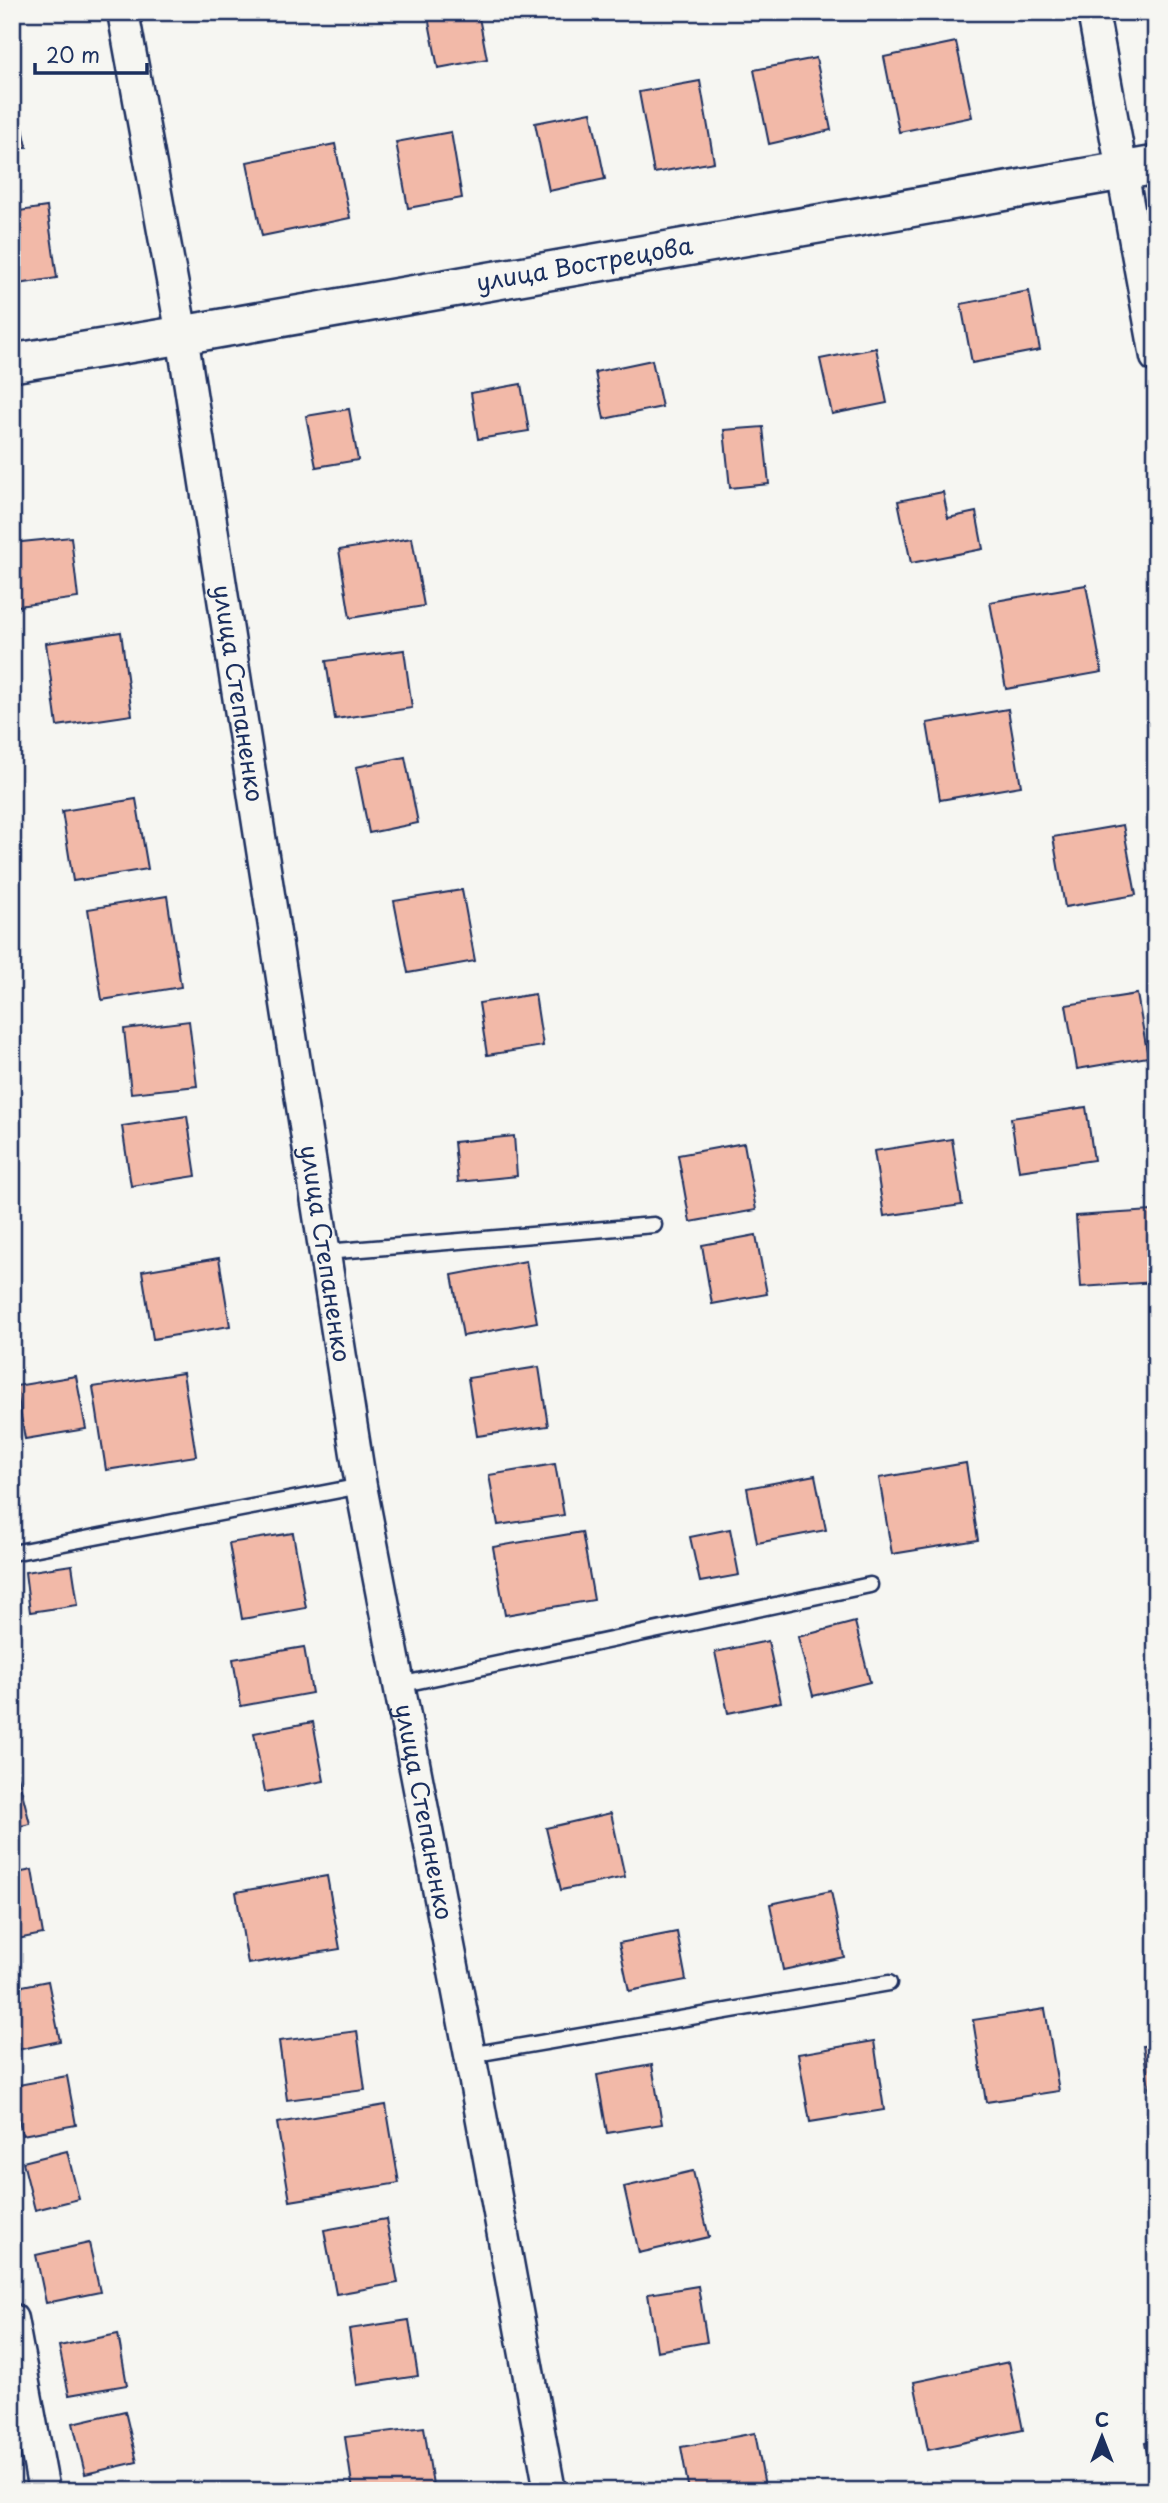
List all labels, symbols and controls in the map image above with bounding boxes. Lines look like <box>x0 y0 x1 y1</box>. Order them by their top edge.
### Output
scale bar <box>35 32 147 76</box>
text: 20 m <box>46 38 100 70</box>
street label: улица Вострецова <box>473 226 695 299</box>
street label: улица Степаненко <box>205 582 274 804</box>
street label: улица Степаненко <box>292 1142 361 1364</box>
street label: улица Степаненко <box>387 1700 464 1923</box>
north arrow <box>1066 2402 1136 2472</box>
text: С <box>1095 2405 1109 2433</box>

